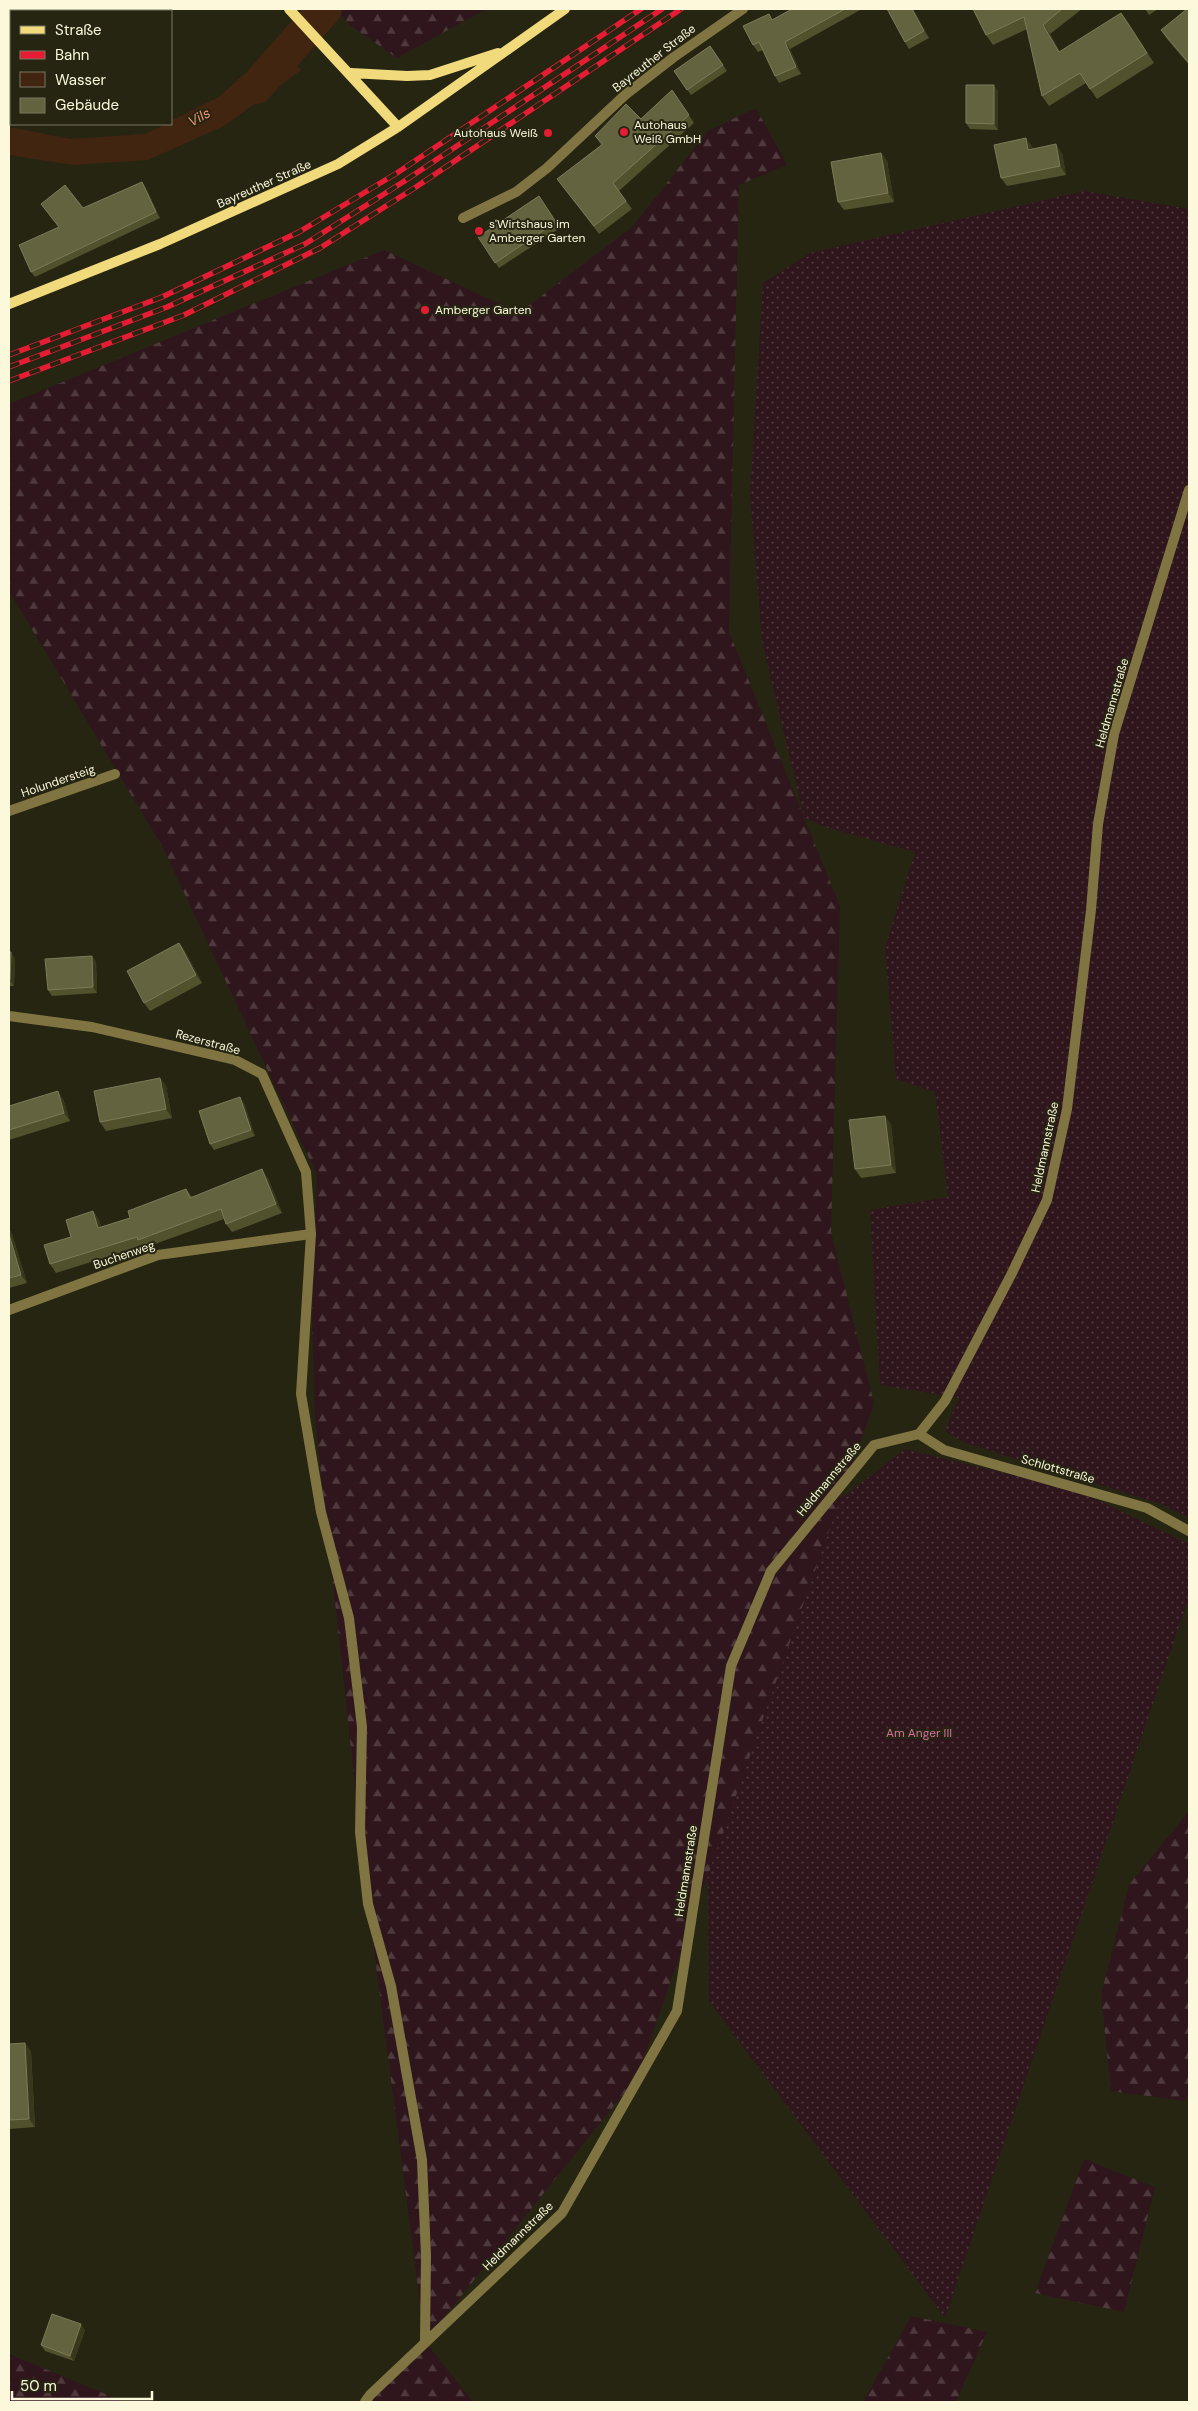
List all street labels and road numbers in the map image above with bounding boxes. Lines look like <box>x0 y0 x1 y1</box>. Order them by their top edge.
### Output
street label: Bayreuther Straße <box>609 20 699 96</box>
street label: Bayreuther Straße <box>214 156 314 212</box>
street label: Heldmannstraße <box>1092 656 1132 750</box>
street label: Holundersteig <box>19 761 97 801</box>
street label: Rezerstraße <box>174 1026 242 1058</box>
street label: Heldmannstraße <box>1028 1100 1062 1194</box>
street label: Buchenweg <box>91 1237 157 1273</box>
street label: Heldmannstraße <box>793 1438 865 1519</box>
street label: Schlottstraße <box>1019 1451 1097 1487</box>
street label: Heldmannstraße <box>671 1824 701 1918</box>
street label: Heldmannstraße <box>479 2198 557 2274</box>

